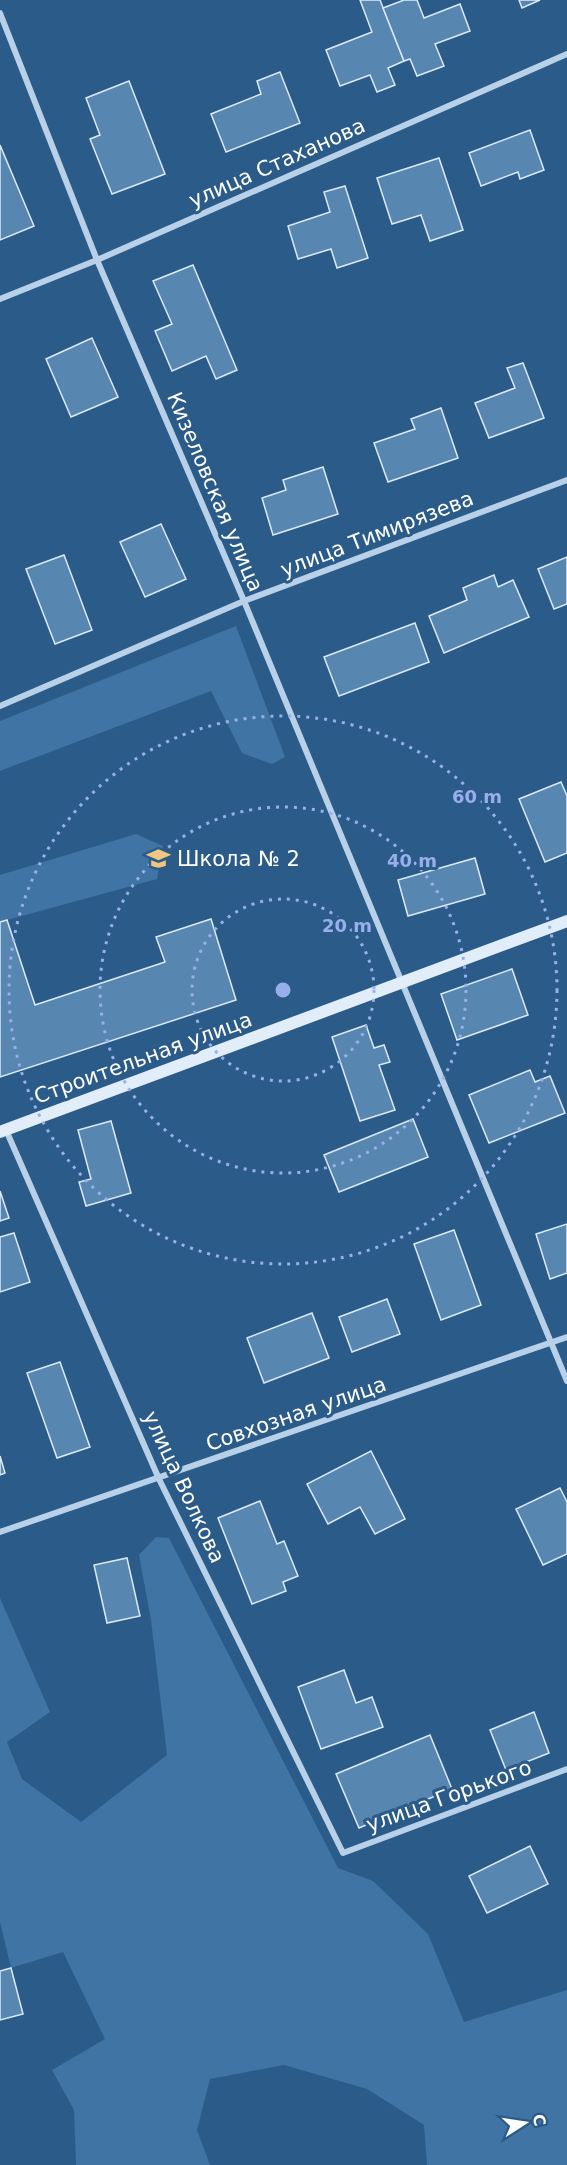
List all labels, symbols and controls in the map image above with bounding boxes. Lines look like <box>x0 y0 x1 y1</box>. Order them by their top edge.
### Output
street label: улица Стаханова <box>185 113 369 213</box>
street label: Кизеловская улица <box>162 389 268 595</box>
street label: улица Тимирязева <box>277 486 477 582</box>
text: 60 m <box>452 786 502 807</box>
school or university icon: Школа № 2 <box>146 846 172 872</box>
place label: Школа № 2 <box>177 847 300 871</box>
text: 40 m <box>387 850 437 871</box>
text: 20 m <box>322 915 372 936</box>
centre of rings <box>273 980 293 1000</box>
street label: Строительная улица <box>31 1007 255 1109</box>
street label: Совхозная улица <box>203 1372 389 1456</box>
street label: улица Волкова <box>138 1407 230 1567</box>
street label: улица Горького <box>363 1755 535 1837</box>
north arrow <box>495 2093 555 2153</box>
text: С <box>529 2112 550 2128</box>

